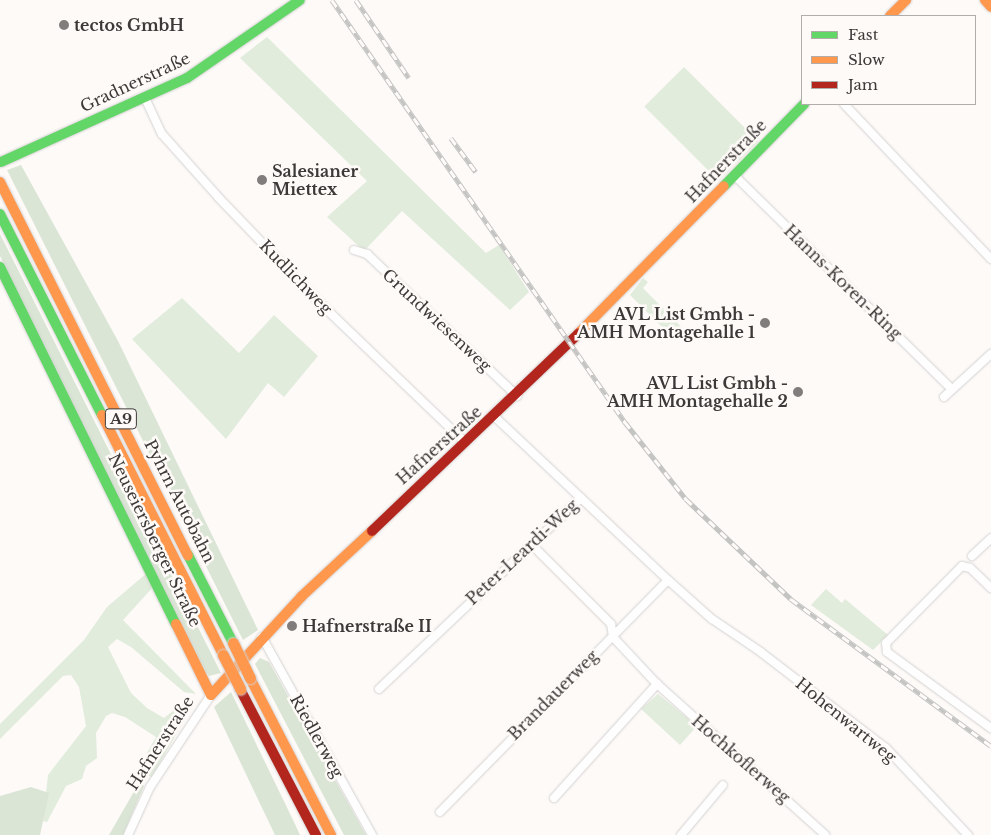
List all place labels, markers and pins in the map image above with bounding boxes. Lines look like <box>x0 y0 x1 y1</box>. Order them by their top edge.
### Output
place label: tectos GmbH <box>74 15 184 35</box>
marker: tectos GmbH <box>58 19 70 31</box>
place label: Salesianer Miettex <box>272 161 358 199</box>
marker: Salesianer Miettex <box>256 174 268 186</box>
place label: AVL List Gmbh - AMH Montagehalle 1 <box>577 304 755 342</box>
marker: AVL List Gmbh - AMH Montagehalle 1 <box>759 317 771 329</box>
place label: AVL List Gmbh - AMH Montagehalle 2 <box>607 373 788 411</box>
marker: AVL List Gmbh - AMH Montagehalle 2 <box>792 386 804 398</box>
place label: Hafnerstraße II <box>302 616 432 636</box>
marker: Hafnerstraße II <box>286 620 298 632</box>

